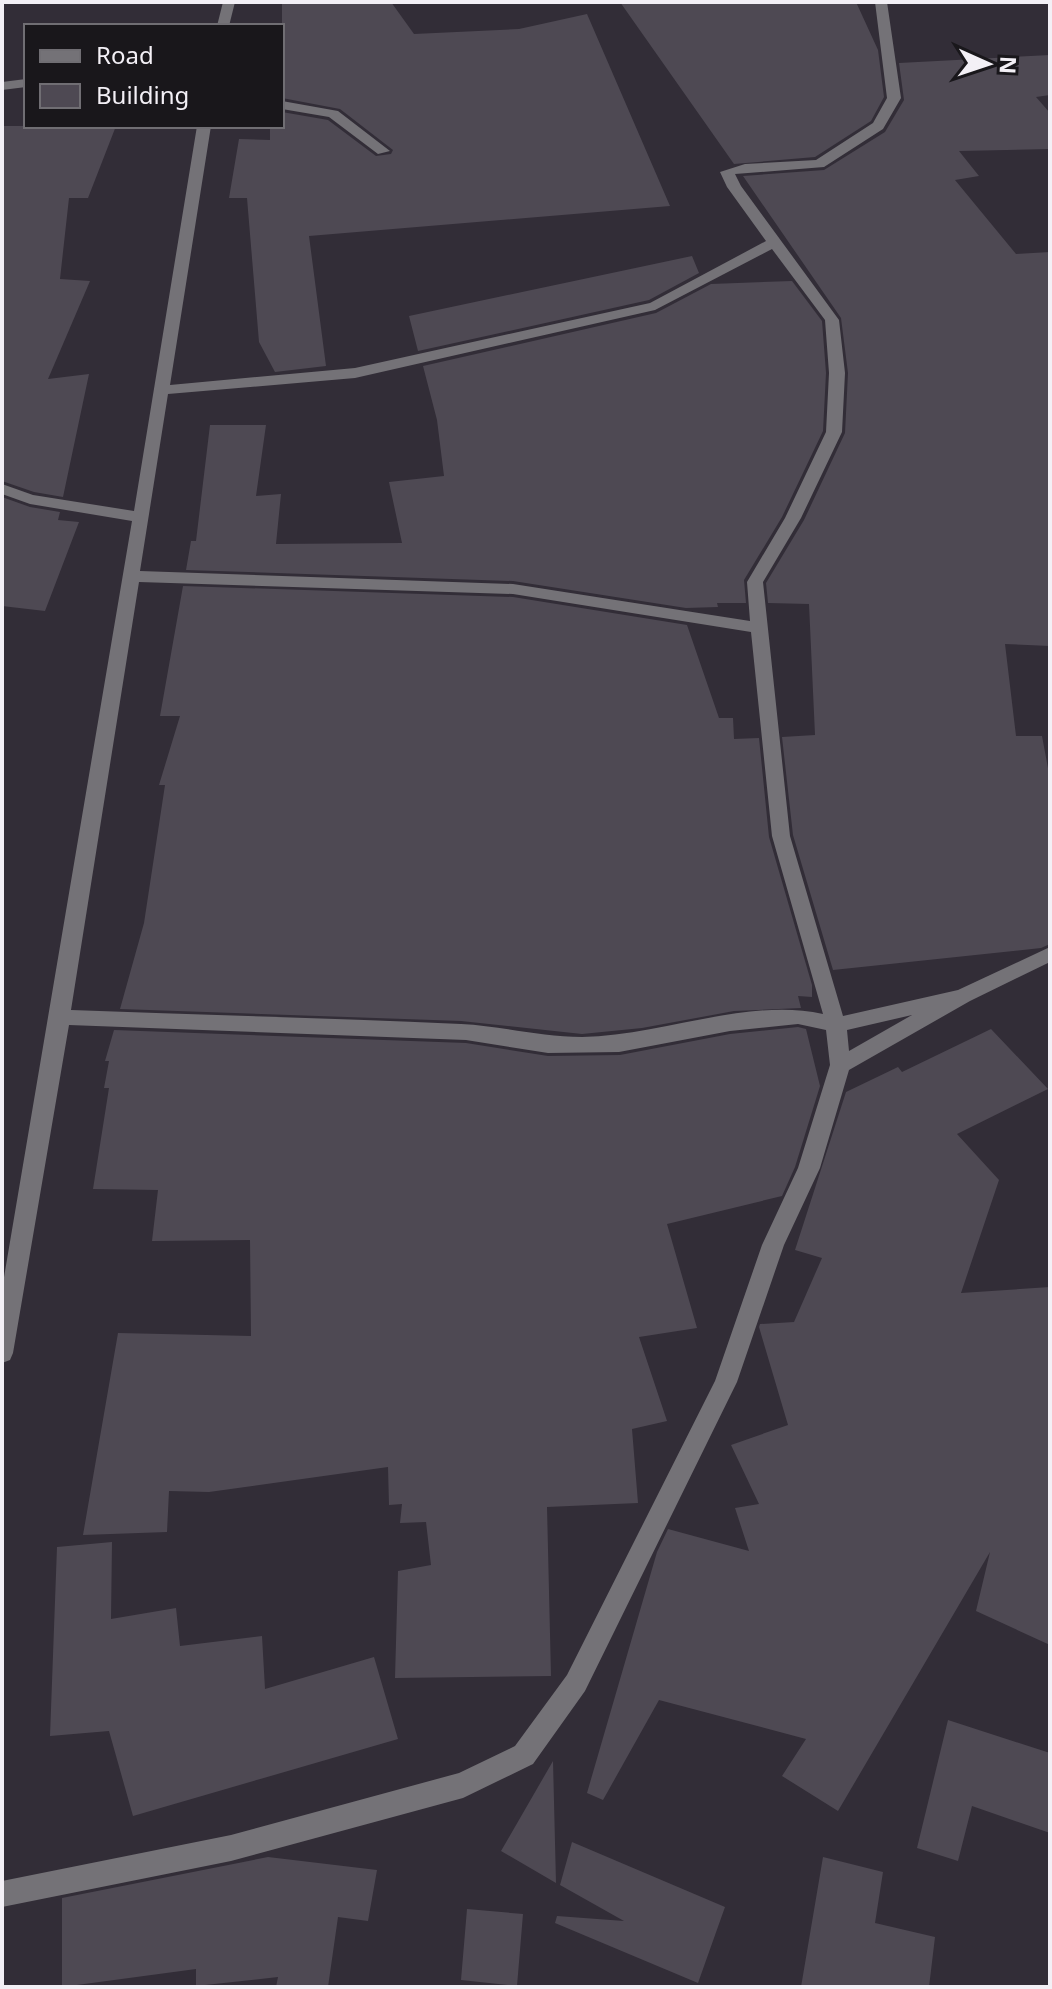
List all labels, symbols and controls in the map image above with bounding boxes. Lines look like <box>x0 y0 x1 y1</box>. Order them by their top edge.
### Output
legend <box>24 24 284 128</box>
north arrow <box>948 24 1028 104</box>
text: Road <box>96 38 154 71</box>
text: N <box>994 55 1024 75</box>
text: Building <box>96 78 189 111</box>

